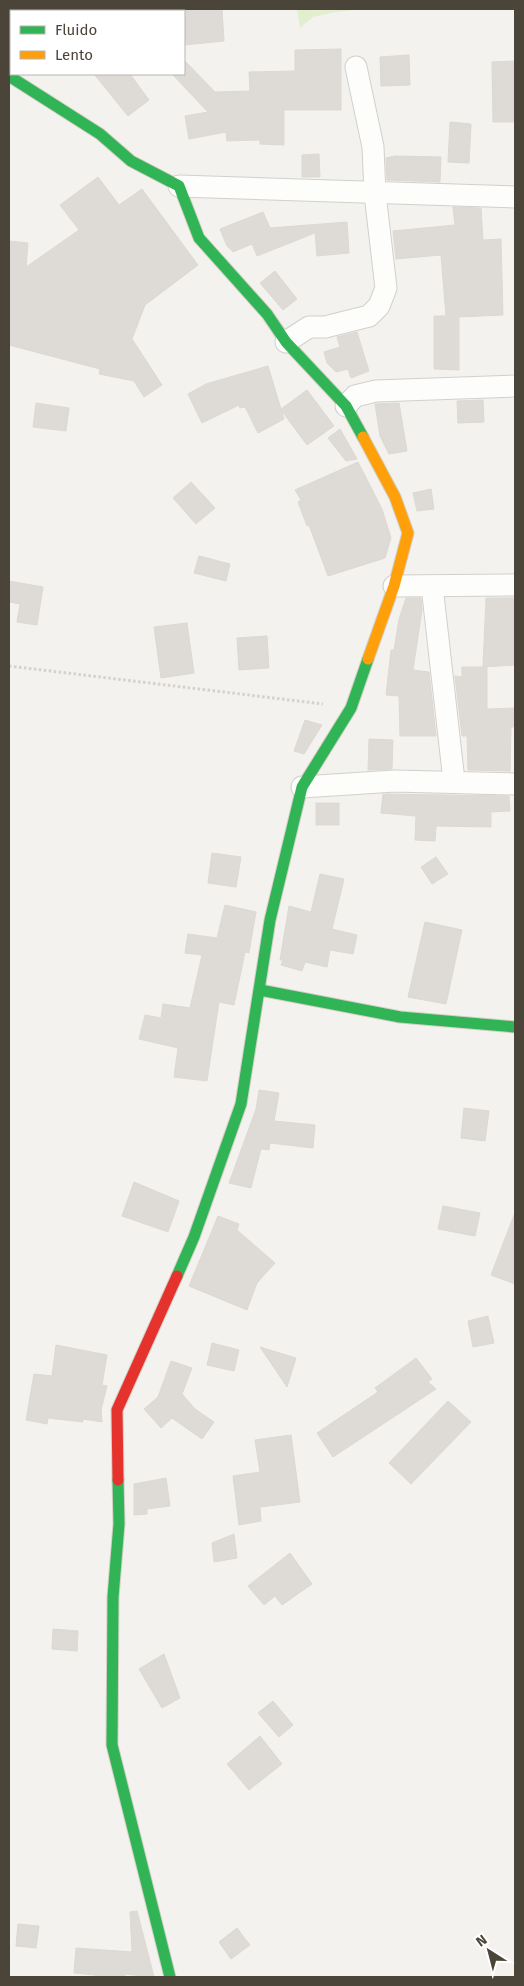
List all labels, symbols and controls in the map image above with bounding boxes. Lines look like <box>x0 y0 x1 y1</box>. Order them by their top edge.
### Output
legend <box>10 10 185 75</box>
text: Fluido <box>55 21 97 39</box>
text: Lento <box>55 46 93 64</box>
north arrow <box>464 1926 514 1976</box>
text: N <box>473 1931 490 1950</box>

